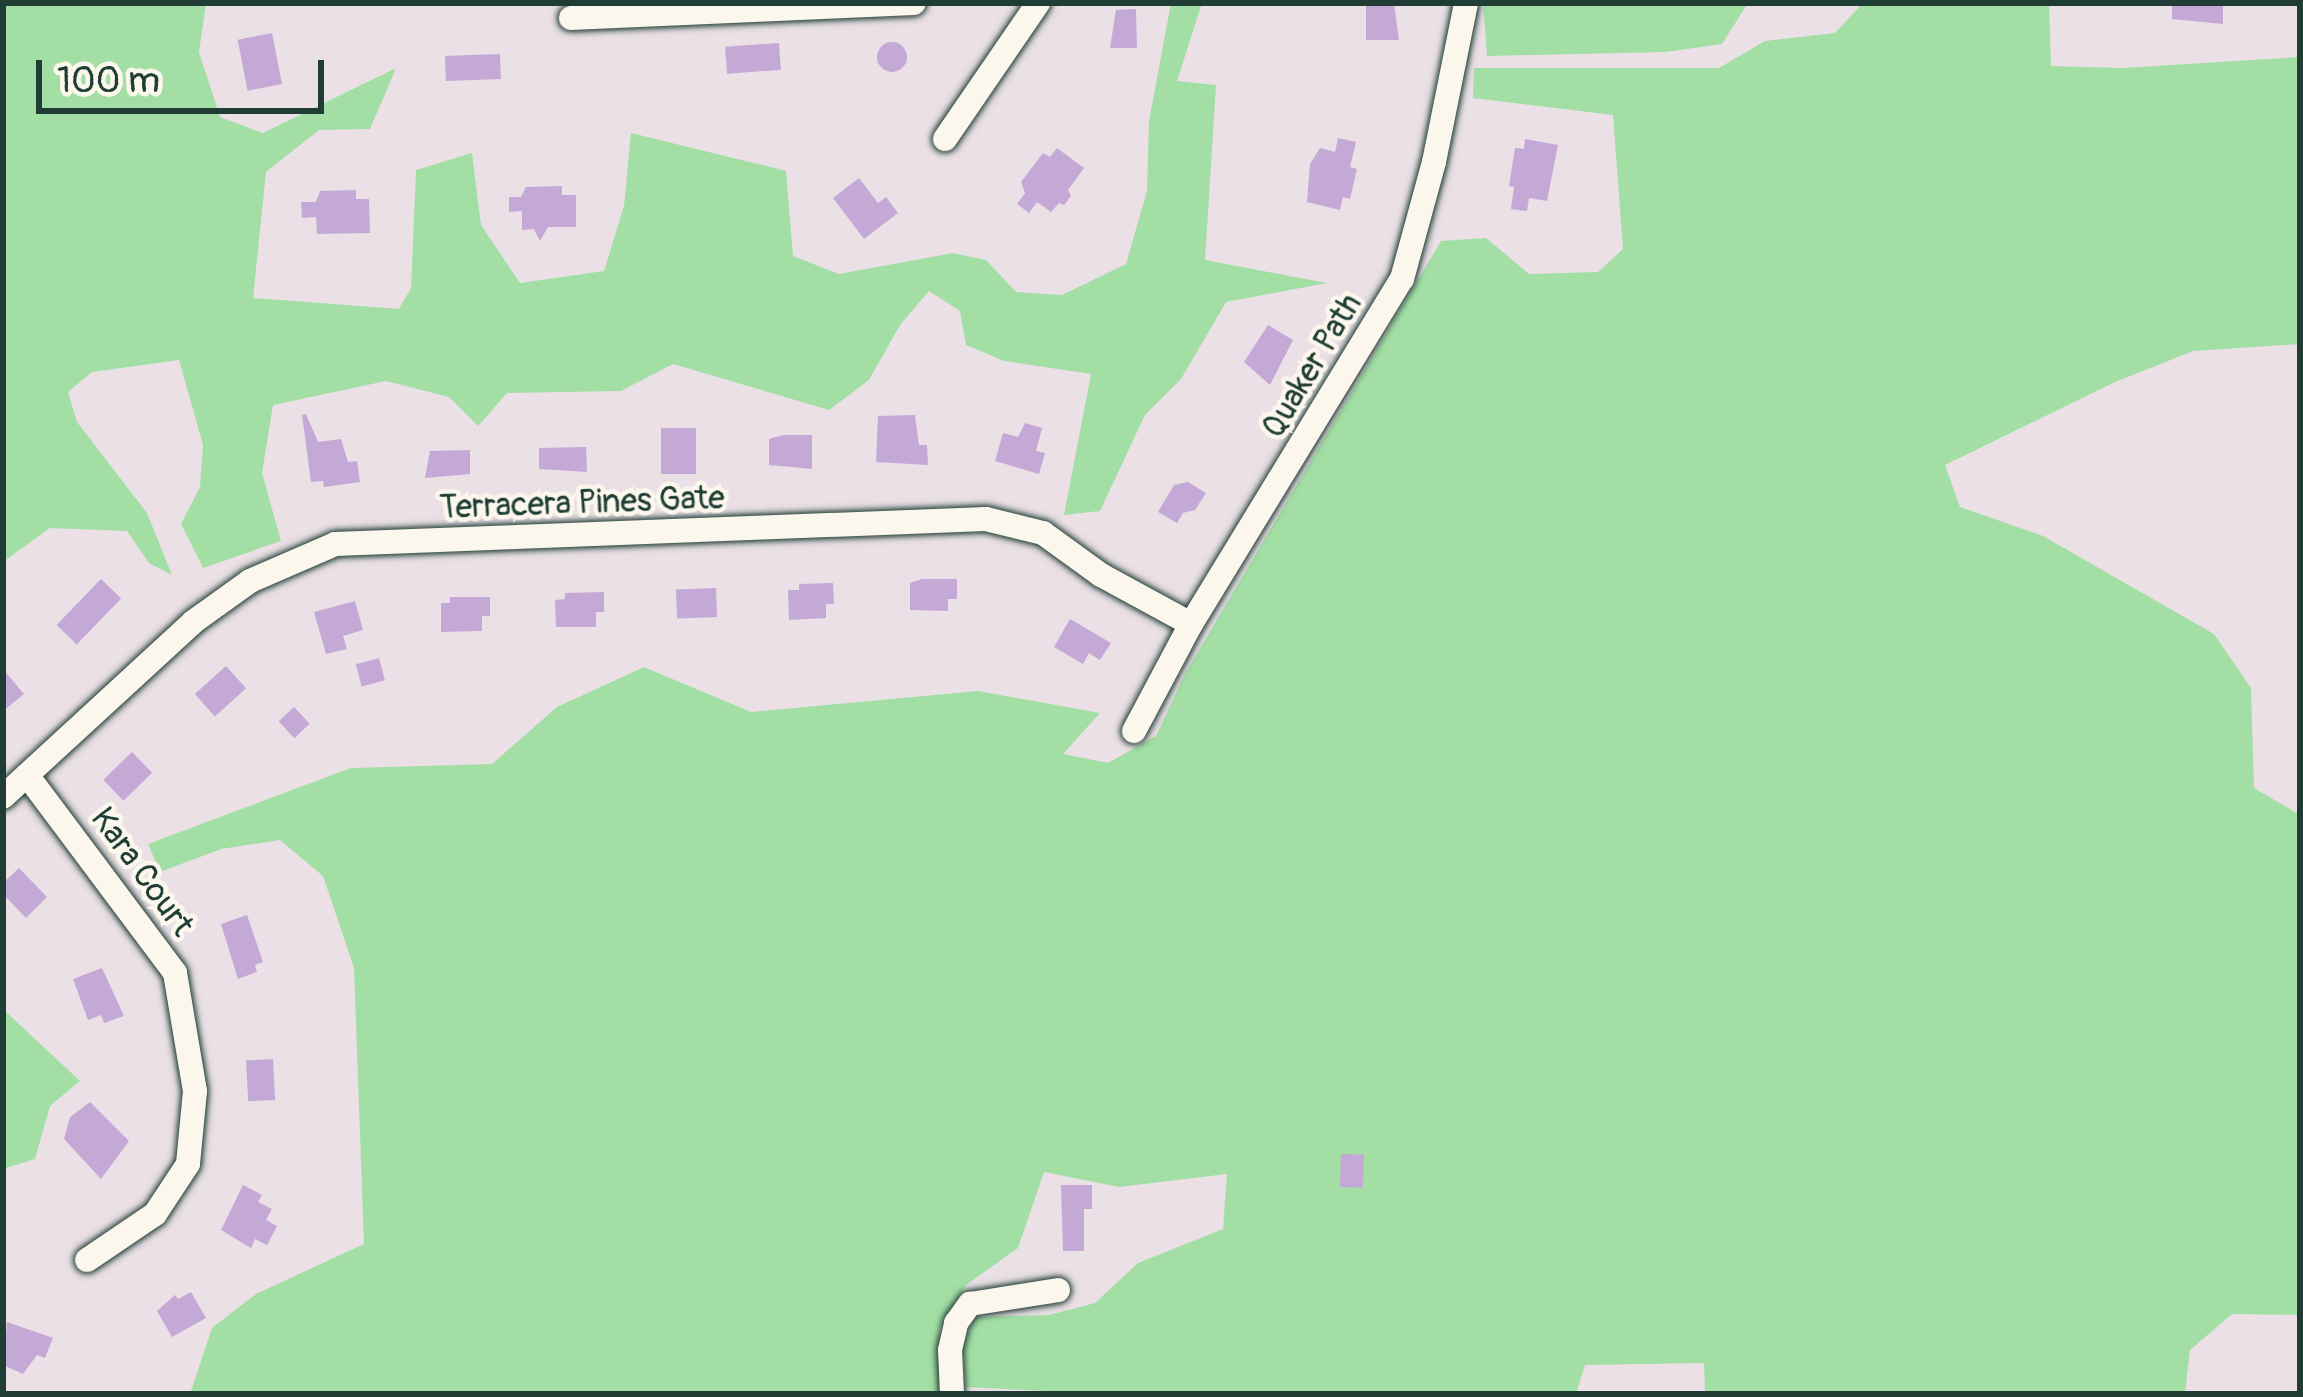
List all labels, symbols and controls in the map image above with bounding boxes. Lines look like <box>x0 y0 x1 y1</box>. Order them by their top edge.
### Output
scale bar <box>42 36 330 110</box>
text: 100 m <box>57 58 160 103</box>
street label: Quaker Path <box>1254 287 1370 445</box>
street label: Terracera Pines Gate <box>439 478 725 528</box>
street label: Kara Court <box>82 800 202 944</box>

